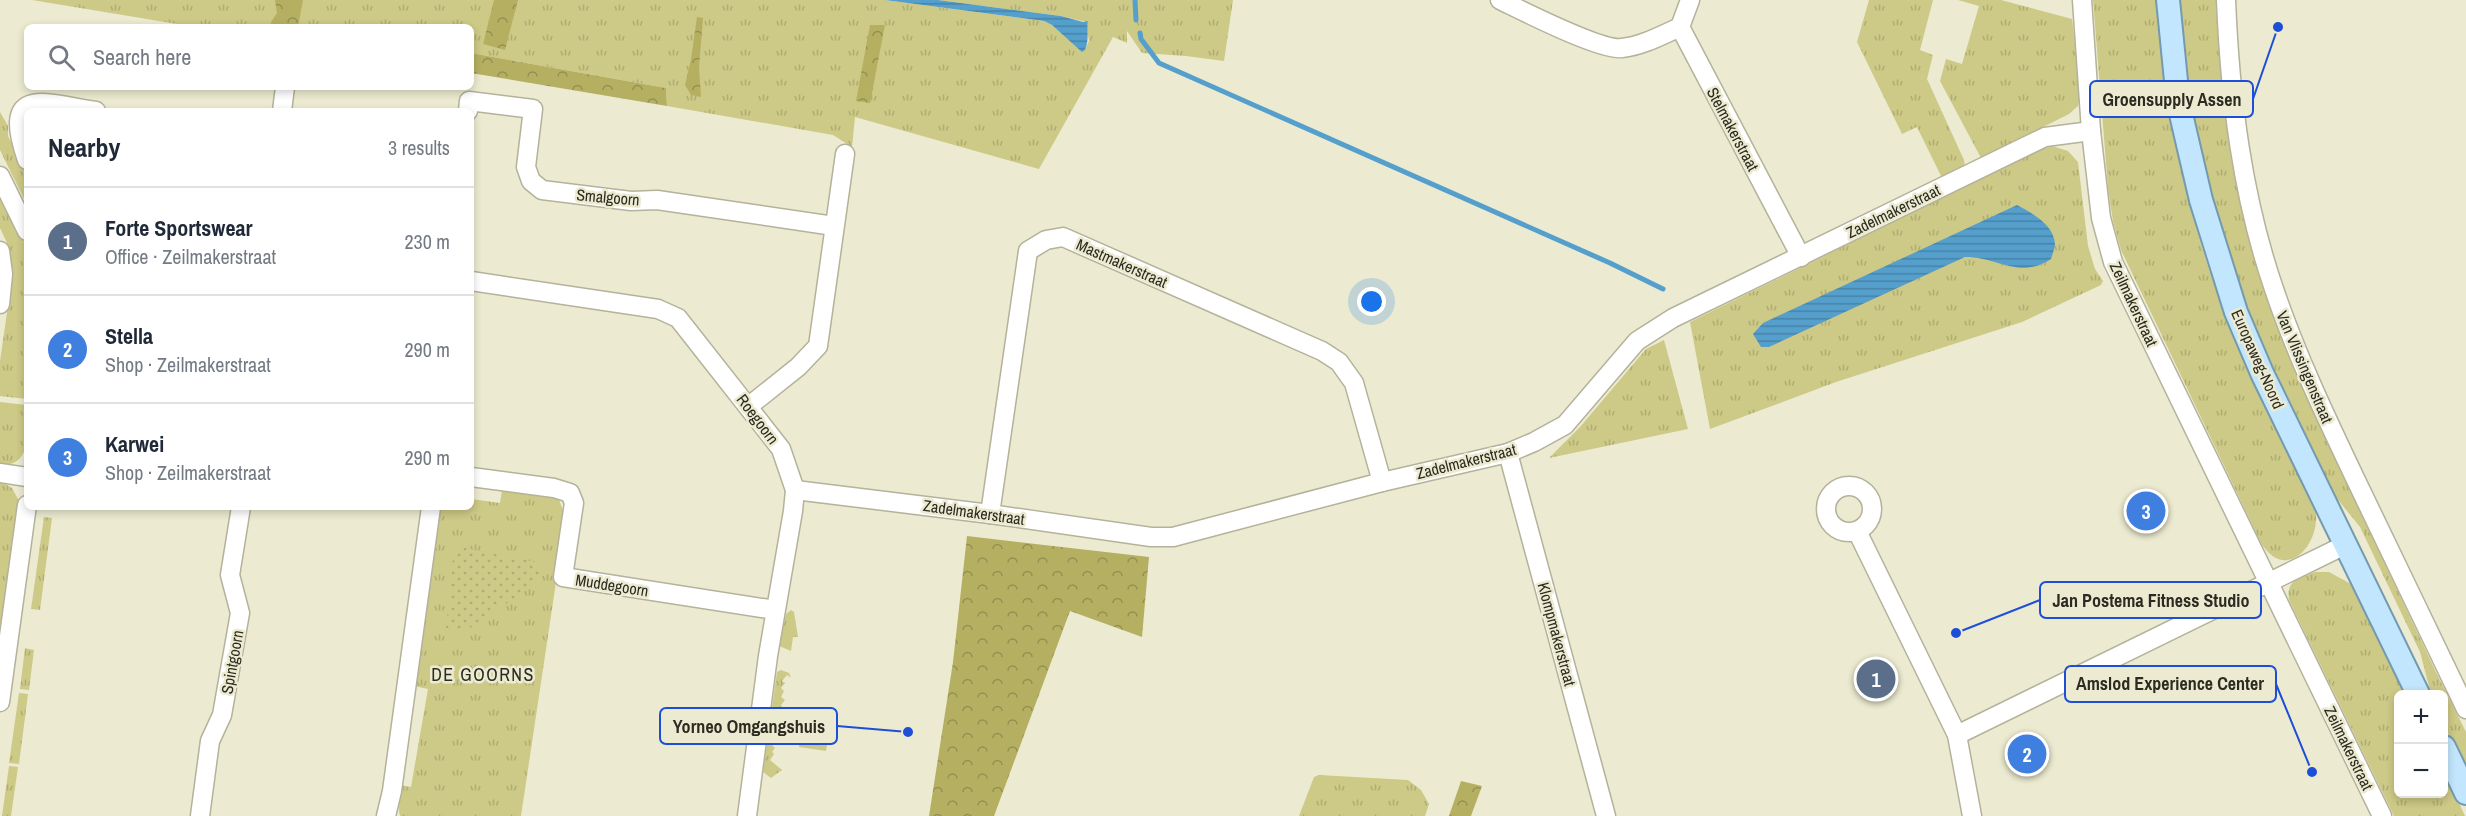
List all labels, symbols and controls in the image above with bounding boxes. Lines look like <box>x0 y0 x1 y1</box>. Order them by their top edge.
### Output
search box <box>24 24 474 90</box>
icon: search <box>45 41 78 74</box>
text: Search here <box>93 42 191 72</box>
callout: Groensupply Assen <box>2090 81 2253 117</box>
street label: Stelmakerstraat <box>1702 83 1764 175</box>
text: Groensupply Assen <box>2103 87 2241 112</box>
text: Nearby <box>48 130 120 165</box>
text: 3 results <box>388 134 450 161</box>
street label: Zadelmakerstraat <box>1842 179 1944 243</box>
street label: Smalgoorn <box>575 183 641 211</box>
text: Forte Sportswear <box>105 213 253 243</box>
text: 1 <box>63 228 72 255</box>
text: 230 m <box>404 228 450 255</box>
street label: Mastmakerstraat <box>1073 233 1171 293</box>
text: Office · Zeilmakerstraat <box>105 243 276 270</box>
street label: Zeilmakerstraat <box>2105 258 2163 350</box>
your location <box>1357 287 1386 316</box>
street label: Europaweg-Noord <box>2226 306 2290 412</box>
street label: Van Vlissingenstraat <box>2271 307 2339 427</box>
text: Stella <box>105 321 153 351</box>
text: 2 <box>63 336 72 363</box>
text: 290 m <box>404 336 450 363</box>
text: Shop · Zeilmakerstraat <box>105 351 271 378</box>
street label: Roegoorn <box>732 389 784 449</box>
text: Karwei <box>105 429 164 459</box>
street label: Zadelmakerstraat <box>1414 438 1519 484</box>
text: 3 <box>63 444 72 471</box>
text: 290 m <box>404 444 450 471</box>
text: Shop · Zeilmakerstraat <box>105 459 271 486</box>
pin: 3 <box>2126 488 2166 534</box>
street label: Zadelmakerstraat <box>922 494 1026 530</box>
street label: Muddegoorn <box>574 568 650 602</box>
street label: Klompmakerstraat <box>1533 580 1581 689</box>
callout: Jan Postema Fitness Studio <box>2040 582 2261 618</box>
text: Jan Postema Fitness Studio <box>2053 588 2249 613</box>
street label: Spintgoorn <box>216 628 248 696</box>
pin: 1 <box>1856 656 1896 702</box>
district label: DE GOORNS <box>431 662 535 687</box>
callout: Amslod Experience Center <box>2065 666 2276 702</box>
text: Amslod Experience Center <box>2076 671 2264 696</box>
map controls <box>2394 690 2448 798</box>
button: + <box>2394 690 2448 744</box>
street label: Zeilmakerstraat <box>2319 702 2379 794</box>
callout: Yorneo Omgangshuis <box>660 708 837 744</box>
text: Yorneo Omgangshuis <box>673 714 825 739</box>
pin: 2 <box>2008 732 2046 777</box>
button: − <box>2394 744 2448 798</box>

